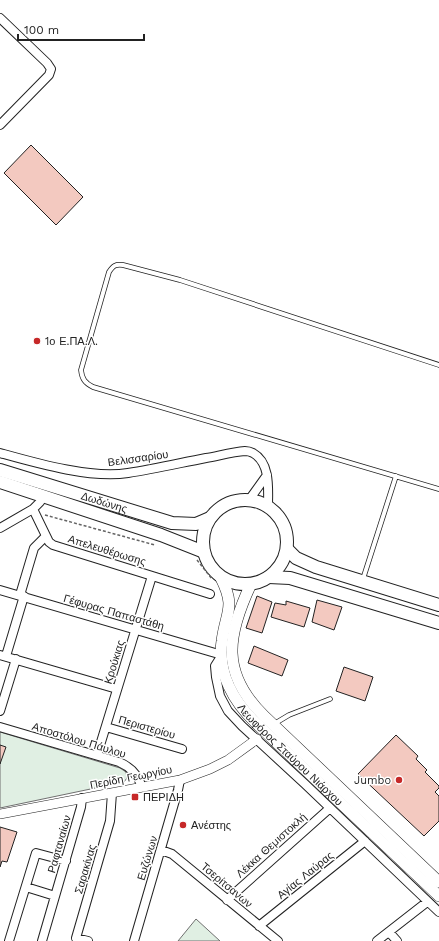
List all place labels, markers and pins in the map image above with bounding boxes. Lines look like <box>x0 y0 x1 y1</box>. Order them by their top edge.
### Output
place label: 1ο Ε.ΠΑ.Λ. <box>45 335 98 348</box>
marker: 1ο Ε.ΠΑ.Λ. <box>32 336 42 346</box>
place label: Jumbo <box>354 774 391 787</box>
marker: Jumbo <box>394 775 404 785</box>
place label: ΠΕΡΙΔΗ <box>143 791 184 804</box>
marker: ΠΕΡΙΔΗ <box>130 792 140 802</box>
place label: Ανέστης <box>191 819 231 832</box>
marker: Ανέστης <box>178 820 188 830</box>

